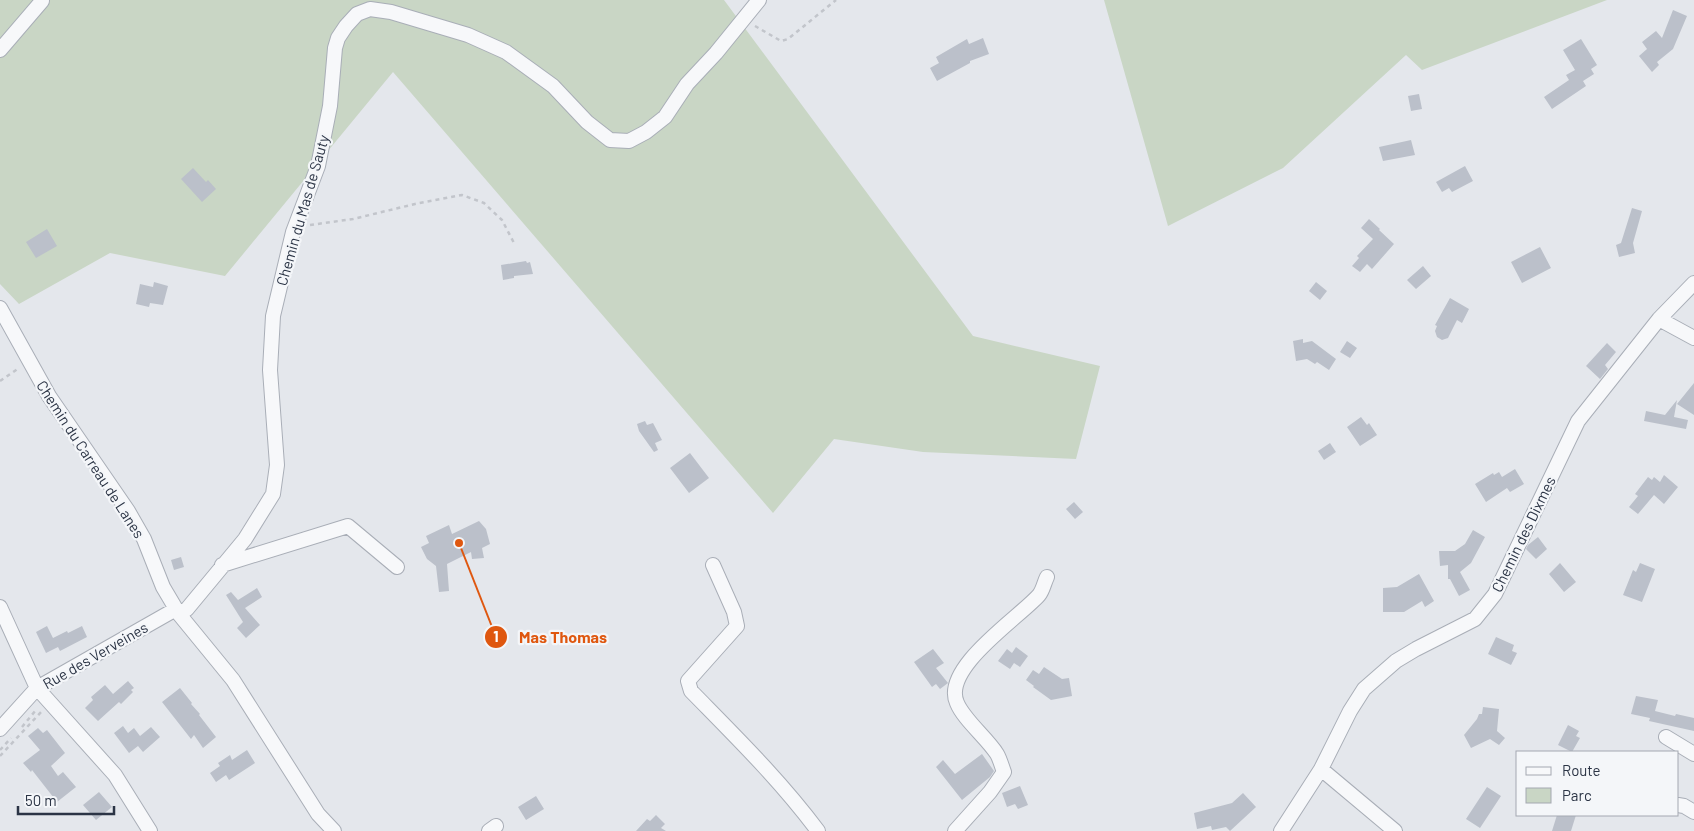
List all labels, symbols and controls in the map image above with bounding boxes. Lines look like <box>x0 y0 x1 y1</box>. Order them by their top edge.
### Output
street label: Chemin du Mas de Sauty <box>272 132 332 288</box>
street label: Chemin du Carreau de Lanes <box>33 377 149 541</box>
street label: Chemin des Dixmes <box>1487 473 1559 595</box>
street label: Rue des Verveines <box>39 618 151 692</box>
callout: Mas Thomas <box>484 621 617 652</box>
text: 1 <box>493 627 499 645</box>
text: Mas Thomas <box>519 627 607 646</box>
legend <box>1516 751 1679 816</box>
text: Route <box>1562 761 1601 779</box>
scale bar <box>18 784 114 816</box>
text: Parc <box>1562 786 1592 804</box>
text: 50 m <box>25 791 57 809</box>

